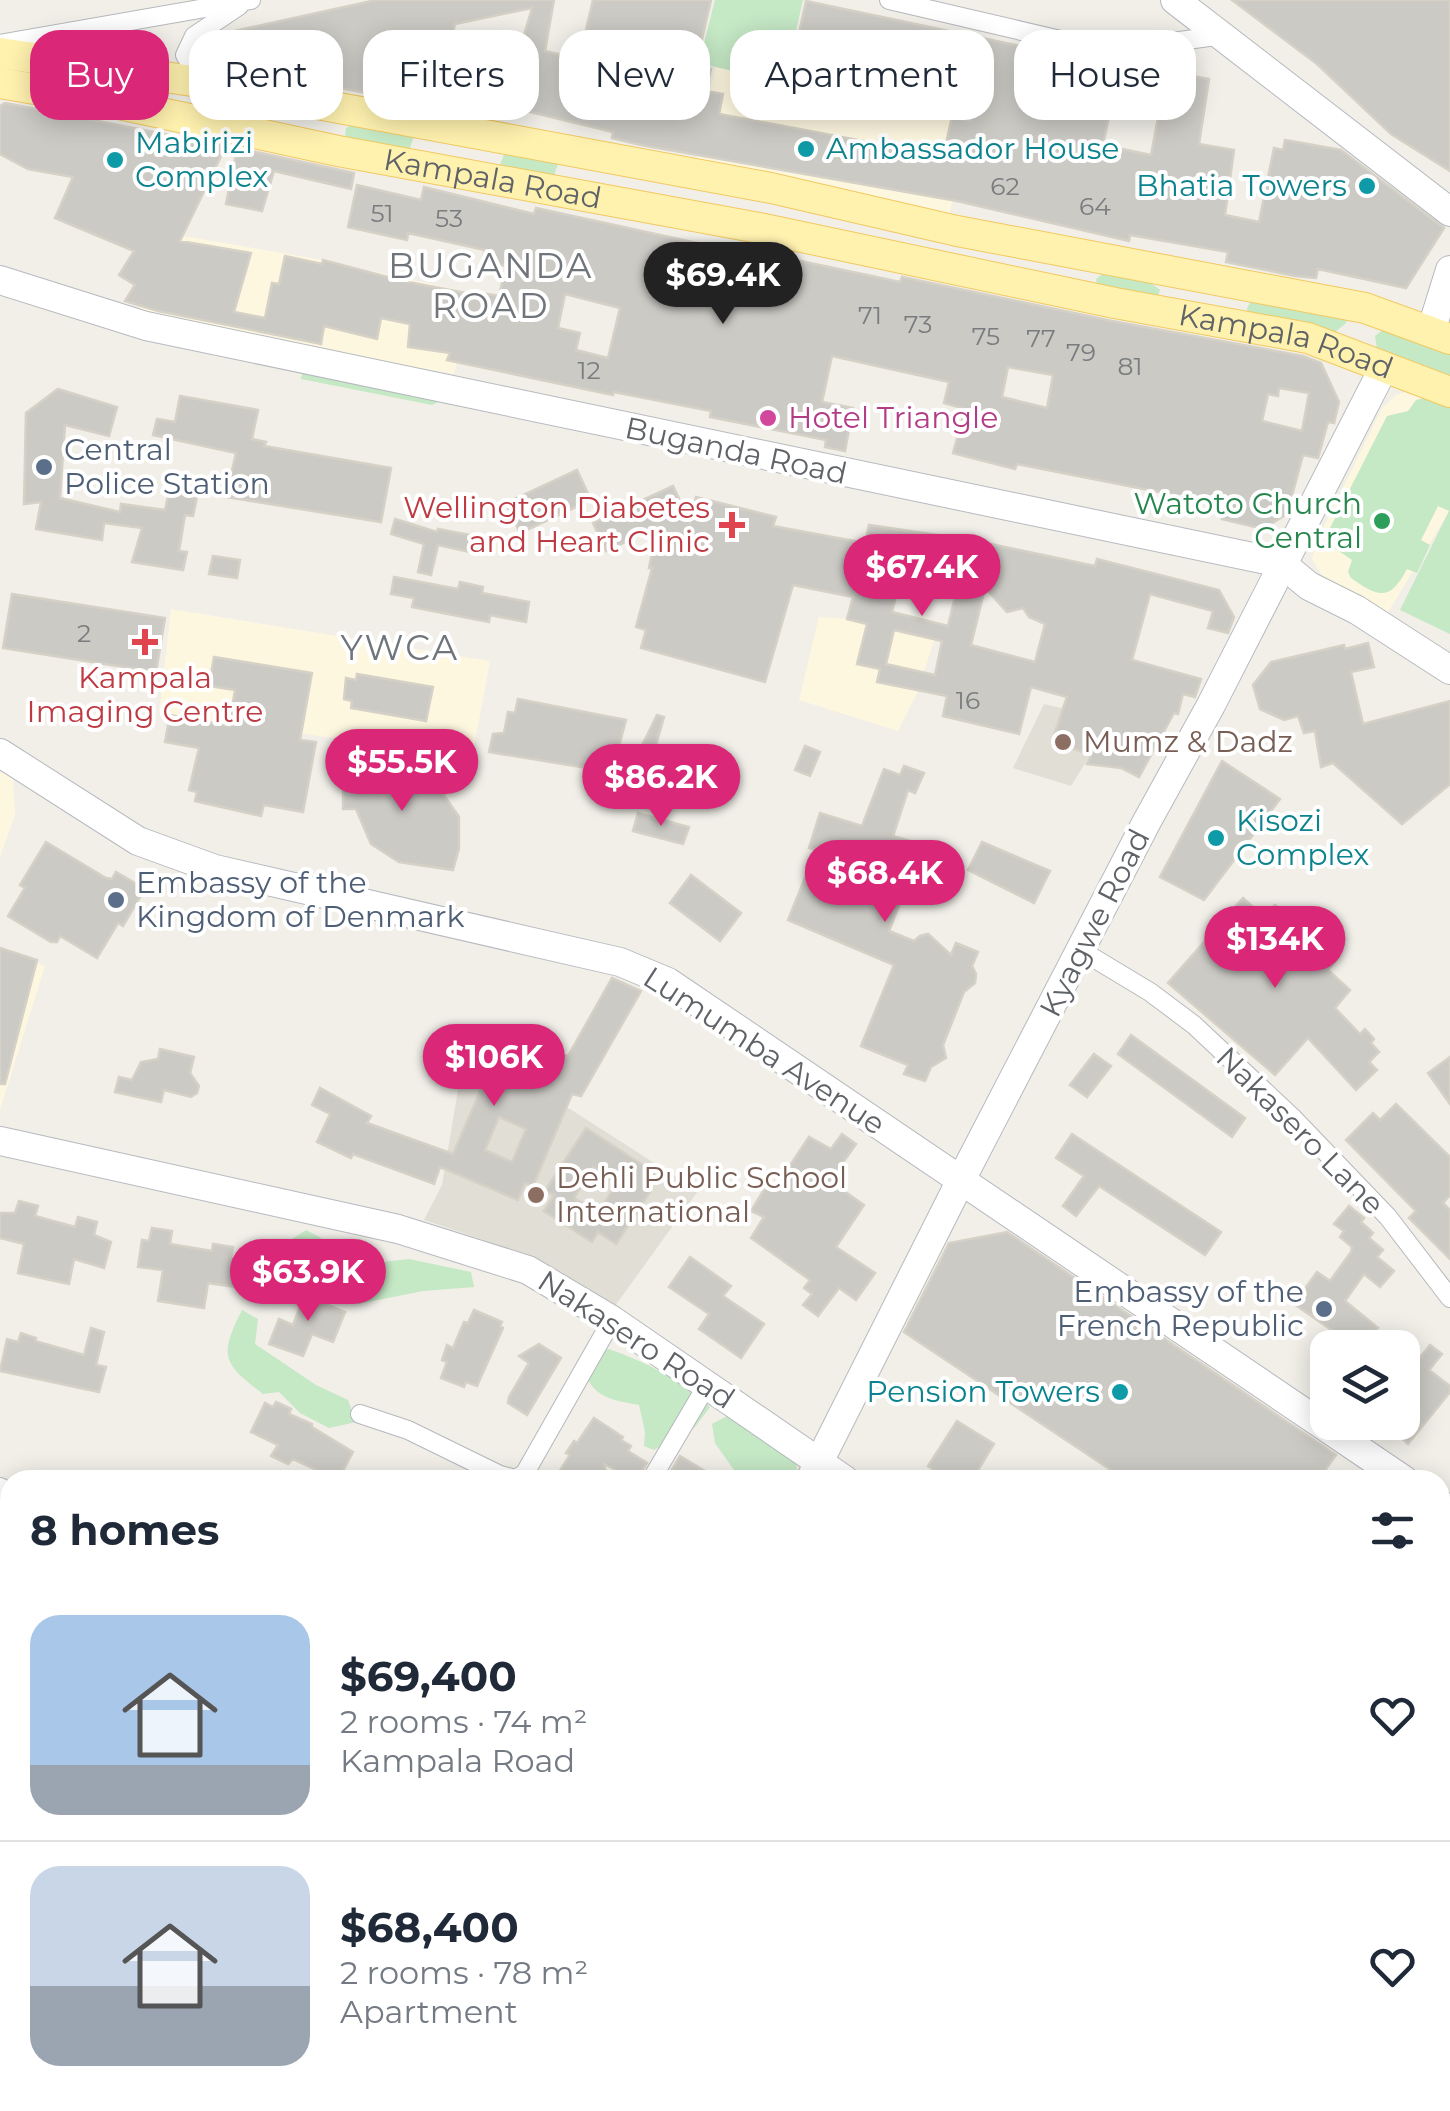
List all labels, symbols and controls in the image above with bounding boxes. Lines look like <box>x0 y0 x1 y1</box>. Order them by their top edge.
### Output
chip: Buy <box>30 30 169 120</box>
chip: Rent <box>189 30 343 120</box>
chip: Filters <box>363 30 539 120</box>
chip: New <box>559 30 710 120</box>
chip: Apartment <box>730 30 994 120</box>
chip: House <box>1014 30 1196 120</box>
place label: Mabirizi Complex <box>135 124 268 195</box>
place label: Ambassador House <box>826 130 1119 167</box>
marker: Ambassador House <box>795 138 817 160</box>
street label: Kampala Road <box>381 141 604 217</box>
marker: Mabirizi Complex <box>104 149 126 171</box>
place label: Bhatia Towers <box>1136 167 1347 204</box>
house number: 62 <box>990 171 1020 201</box>
marker: Bhatia Towers <box>1356 175 1378 197</box>
house number: 64 <box>1079 191 1111 221</box>
house number: 51 <box>370 198 394 228</box>
house number: 53 <box>435 203 463 233</box>
pin: $69.4K <box>642 242 804 327</box>
district label: BUGANDA ROAD <box>388 244 594 327</box>
text: $69.4K <box>666 255 780 294</box>
street label: Kampala Road <box>1176 296 1398 387</box>
house number: 71 <box>858 300 882 330</box>
house number: 73 <box>904 309 932 339</box>
house number: 75 <box>972 321 1000 351</box>
house number: 77 <box>1026 323 1056 353</box>
house number: 79 <box>1066 337 1096 367</box>
house number: 81 <box>1118 351 1142 381</box>
house number: 12 <box>577 355 601 385</box>
place label: Hotel Triangle <box>788 399 998 436</box>
marker: Hotel Triangle <box>757 407 779 429</box>
street label: Buganda Road <box>622 409 850 492</box>
place label: Central Police Station <box>64 431 270 502</box>
marker: Central Police Station <box>33 456 55 478</box>
place label: Watoto Church Central <box>1134 485 1362 556</box>
place label: Wellington Diabetes and Heart Clinic <box>403 489 710 560</box>
marker: Watoto Church Central <box>1371 510 1393 532</box>
marker: Wellington Diabetes and Heart Clinic <box>719 512 745 538</box>
pin: $67.4K <box>841 534 1003 619</box>
text: $67.4K <box>865 547 979 586</box>
house number: 2 <box>77 618 91 648</box>
district label: YWCA <box>340 626 460 669</box>
marker: Kampala Imaging Centre <box>132 629 158 655</box>
place label: Kampala Imaging Centre <box>27 659 263 730</box>
house number: 16 <box>956 685 980 715</box>
place label: Mumz & Dadz <box>1083 723 1293 760</box>
pin: $55.5K <box>321 729 483 814</box>
marker: Mumz & Dadz <box>1052 731 1074 753</box>
text: $55.5K <box>347 742 457 781</box>
pin: $86.2K <box>580 744 742 829</box>
text: $86.2K <box>604 757 718 796</box>
place label: Kisozi Complex <box>1236 802 1369 873</box>
street label: Kyagwe Road <box>1031 823 1158 1023</box>
marker: Kisozi Complex <box>1205 827 1227 849</box>
pin: $68.4K <box>804 840 966 925</box>
text: $68.4K <box>827 853 943 892</box>
place label: Embassy of the Kingdom of Denmark <box>136 864 464 935</box>
marker: Embassy of the Kingdom of Denmark <box>105 889 127 911</box>
pin: $134K <box>1205 906 1345 991</box>
text: $134K <box>1226 919 1324 958</box>
street label: Lumumba Avenue <box>637 959 892 1142</box>
pin: $106K <box>424 1024 564 1109</box>
text: $106K <box>445 1037 543 1076</box>
street label: Nakasero Lane <box>1209 1039 1392 1222</box>
place label: Dehli Public School International <box>556 1159 847 1230</box>
marker: Dehli Public School International <box>525 1184 547 1206</box>
pin: $63.9K <box>227 1239 389 1324</box>
text: $63.9K <box>252 1252 364 1291</box>
street label: Nakasero Road <box>531 1262 742 1417</box>
place label: Embassy of the French Republic <box>1057 1273 1304 1344</box>
marker: Embassy of the French Republic <box>1313 1298 1335 1320</box>
map controls <box>1310 1330 1420 1440</box>
button: layers <box>1310 1330 1420 1440</box>
place label: Pension Towers <box>866 1373 1100 1410</box>
marker: Pension Towers <box>1109 1381 1131 1403</box>
icon: filters <box>1365 1503 1420 1558</box>
text: 8 homes <box>30 1504 219 1556</box>
text: $69,400 <box>340 1650 517 1702</box>
icon: home <box>110 1655 230 1775</box>
icon: heart <box>1365 1688 1420 1743</box>
text: 2 rooms · 74 m² <box>340 1702 588 1741</box>
text: Kampala Road <box>340 1741 575 1780</box>
text: $68,400 <box>340 1901 519 1953</box>
icon: home <box>110 1906 230 2026</box>
icon: heart <box>1365 1939 1420 1994</box>
text: 2 rooms · 78 m² <box>340 1953 588 1992</box>
text: Apartment <box>340 1992 518 2031</box>

